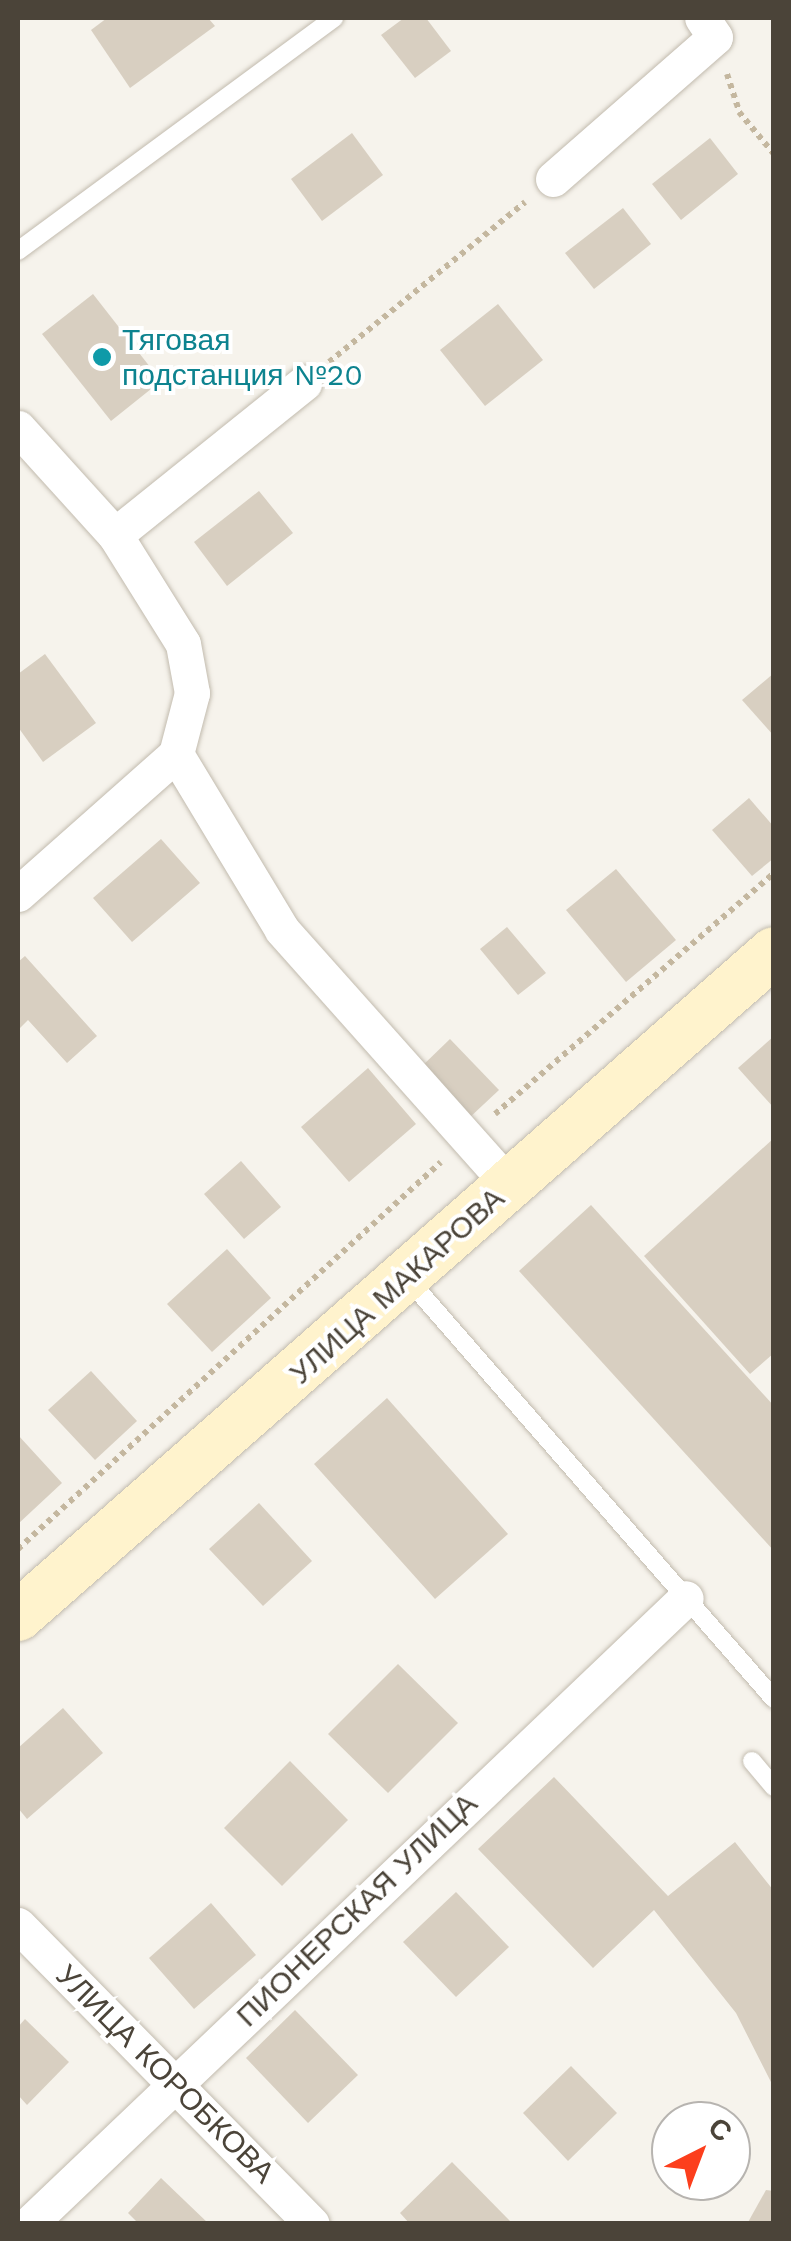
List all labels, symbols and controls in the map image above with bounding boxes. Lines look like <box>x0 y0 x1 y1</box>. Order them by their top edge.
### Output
place label: Тяговая подстанция №20 <box>122 322 363 392</box>
marker: Тяговая подстанция №20 <box>91 346 113 368</box>
street label: УЛИЦА МАКАРОВА <box>282 1180 512 1392</box>
street label: ПИОНЕРСКАЯ УЛИЦА <box>229 1786 485 2034</box>
street label: УЛИЦА КОРОБКОВА <box>48 1957 282 2191</box>
north arrow <box>651 2101 751 2201</box>
text: С <box>702 2111 739 2149</box>

